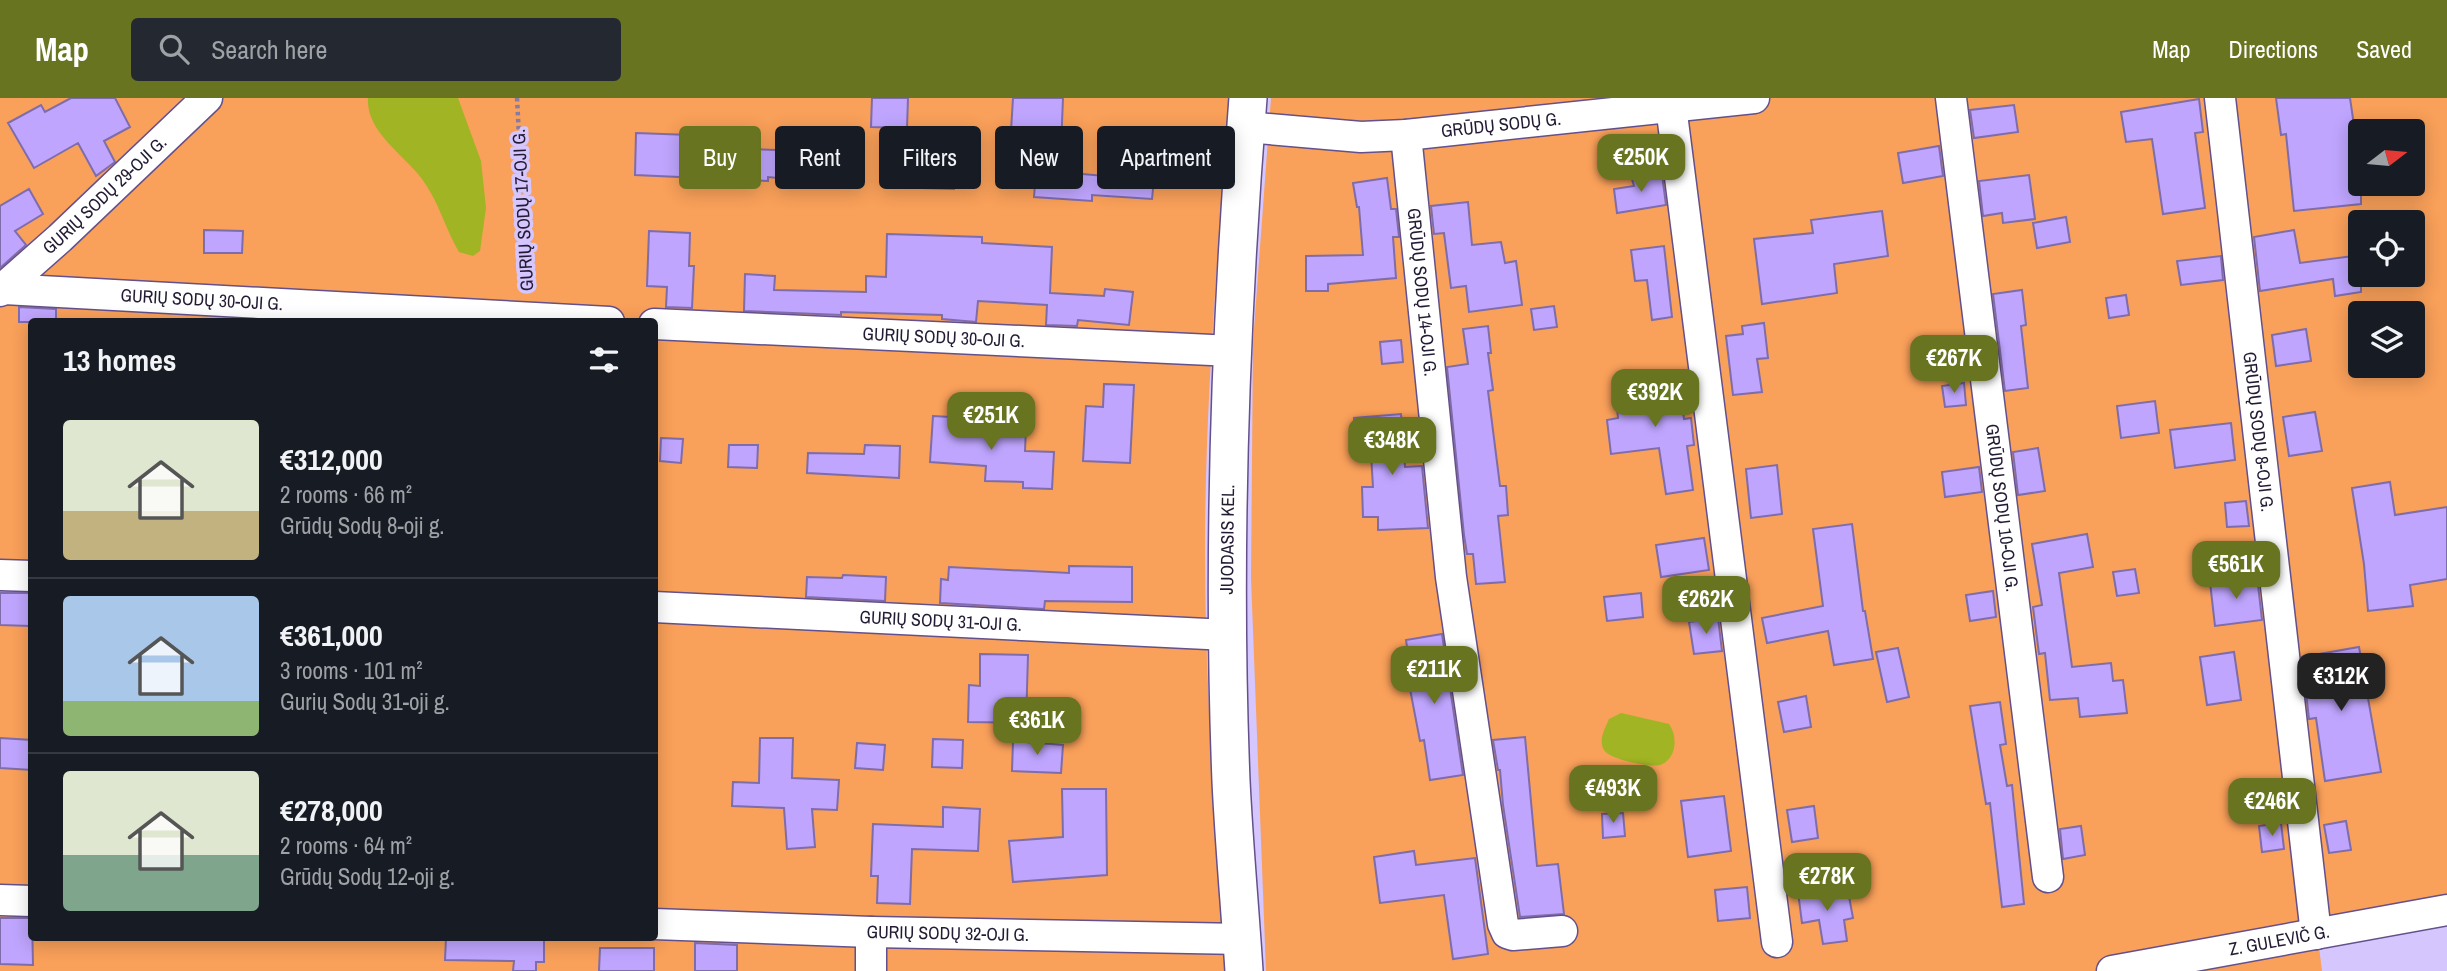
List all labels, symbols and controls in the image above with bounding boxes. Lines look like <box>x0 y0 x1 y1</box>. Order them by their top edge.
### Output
search box <box>131 18 621 81</box>
text: Map <box>35 27 89 71</box>
icon: search <box>155 30 193 68</box>
text: Search here <box>211 32 327 67</box>
text: Map <box>2152 33 2190 65</box>
text: Directions <box>2228 33 2318 65</box>
text: Saved <box>2356 33 2412 65</box>
street label: GRŪDŲ SODŲ G. <box>1440 106 1562 143</box>
north arrow <box>2348 119 2426 196</box>
map controls <box>2348 119 2425 378</box>
chip: Buy <box>679 126 761 189</box>
chip: Rent <box>775 126 865 189</box>
chip: Filters <box>879 126 981 189</box>
chip: New <box>995 126 1083 189</box>
chip: Apartment <box>1097 126 1235 189</box>
street label: GURIŲ SODŲ 17-OJI G. <box>506 128 539 292</box>
street label: GURIŲ SODŲ 29-OJI G. <box>37 130 172 260</box>
pin: €250K <box>1592 134 1690 194</box>
text: €250K <box>1613 141 1669 172</box>
street label: GRŪDŲ SODŲ 14-OJI G. <box>1402 207 1443 377</box>
button: locate <box>2348 210 2425 287</box>
street label: GURIŲ SODŲ 30-OJI G. <box>120 282 284 316</box>
button: layers <box>2348 301 2425 378</box>
street label: GURIŲ SODŲ 30-OJI G. <box>862 321 1025 353</box>
pin: €267K <box>1905 336 2003 395</box>
text: 13 homes <box>63 340 177 380</box>
icon: filters <box>585 341 623 379</box>
text: €267K <box>1926 342 1982 373</box>
street label: GRŪDŲ SODŲ 8-OJI G. <box>2237 350 2280 513</box>
pin: €392K <box>1606 370 1704 429</box>
text: €392K <box>1627 376 1683 407</box>
pin: €251K <box>942 392 1040 452</box>
text: €251K <box>963 399 1019 430</box>
pin: €348K <box>1343 418 1441 477</box>
street label: GRŪDŲ SODŲ 10-OJI G. <box>1980 422 2025 593</box>
text: €348K <box>1364 424 1420 455</box>
text: €312,000 <box>280 439 383 479</box>
icon: home <box>119 448 203 532</box>
text: 2 rooms · 66 m² <box>280 479 412 510</box>
street label: JUODASIS KEL. <box>1214 484 1240 595</box>
text: Grūdų Sodų 8-oji g. <box>280 510 445 541</box>
pin: €561K <box>2187 542 2285 601</box>
text: €561K <box>2208 548 2264 579</box>
pin: €262K <box>1657 576 1755 636</box>
text: €262K <box>1678 583 1734 614</box>
street label: GURIŲ SODŲ 31-OJI G. <box>859 604 1022 637</box>
text: €361,000 <box>280 615 383 655</box>
icon: home <box>119 624 203 708</box>
pin: €211K <box>1385 646 1483 706</box>
text: €211K <box>1407 653 1461 684</box>
pin: €312K <box>2292 654 2390 713</box>
text: 3 rooms · 101 m² <box>280 655 423 686</box>
text: €312K <box>2313 660 2369 691</box>
text: Gurių Sodų 31-oji g. <box>280 686 450 717</box>
pin: €361K <box>988 698 1086 757</box>
text: €361K <box>1009 704 1065 735</box>
pin: €493K <box>1564 766 1662 825</box>
text: €493K <box>1585 772 1641 803</box>
pin: €246K <box>2223 778 2321 838</box>
text: €246K <box>2244 785 2300 816</box>
text: €278,000 <box>280 790 383 830</box>
icon: home <box>119 799 203 883</box>
text: 2 rooms · 64 m² <box>280 830 412 861</box>
pin: €278K <box>1778 854 1876 913</box>
text: €278K <box>1799 860 1855 891</box>
text: Grūdų Sodų 12-oji g. <box>280 861 455 892</box>
street label: GURIŲ SODŲ 32-OJI G. <box>866 919 1029 947</box>
street label: Z. GULEVIČ G. <box>2227 919 2331 961</box>

